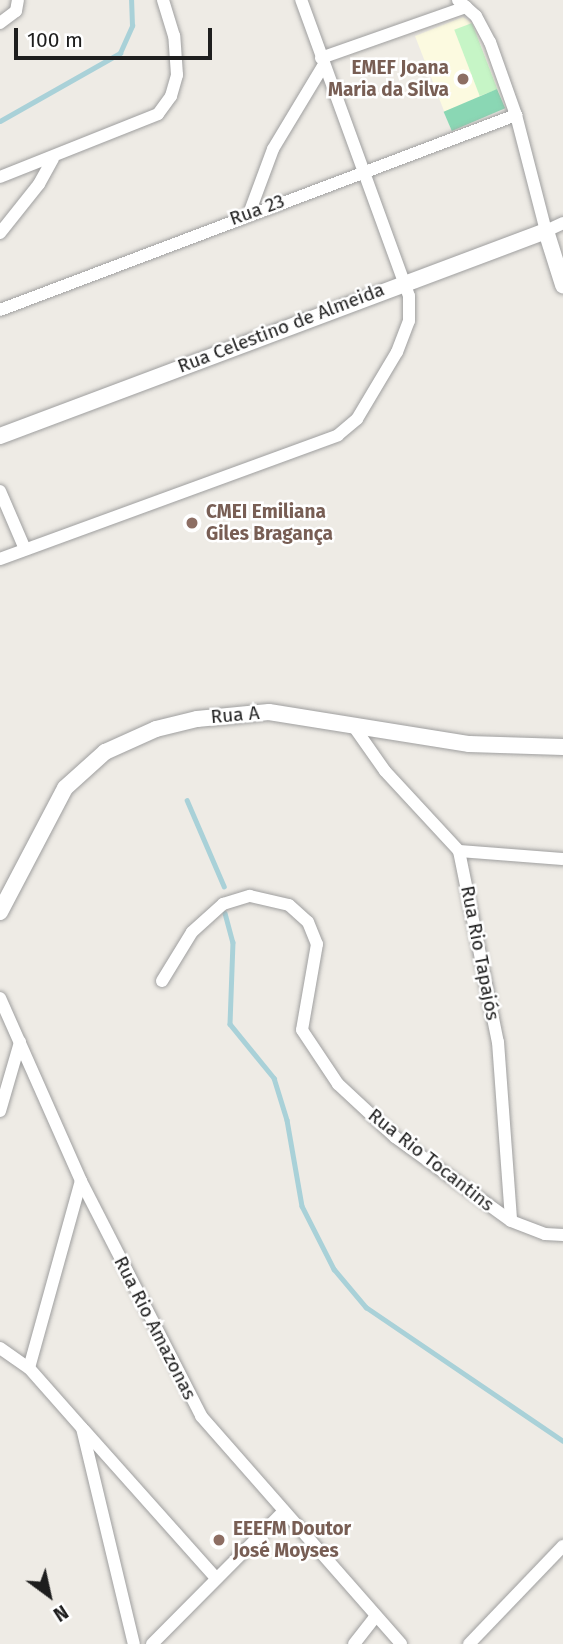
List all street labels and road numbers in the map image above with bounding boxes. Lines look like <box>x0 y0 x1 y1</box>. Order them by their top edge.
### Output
street label: Rua 23 <box>226 190 288 230</box>
street label: Rua Celestino de Almeida <box>174 278 388 378</box>
street label: Rua A <box>210 702 260 728</box>
street label: Rua Rio Tapajós <box>456 884 504 1022</box>
street label: Rua Rio Tocantins <box>364 1104 498 1216</box>
street label: Rua Rio Amazonas <box>109 1253 201 1403</box>

